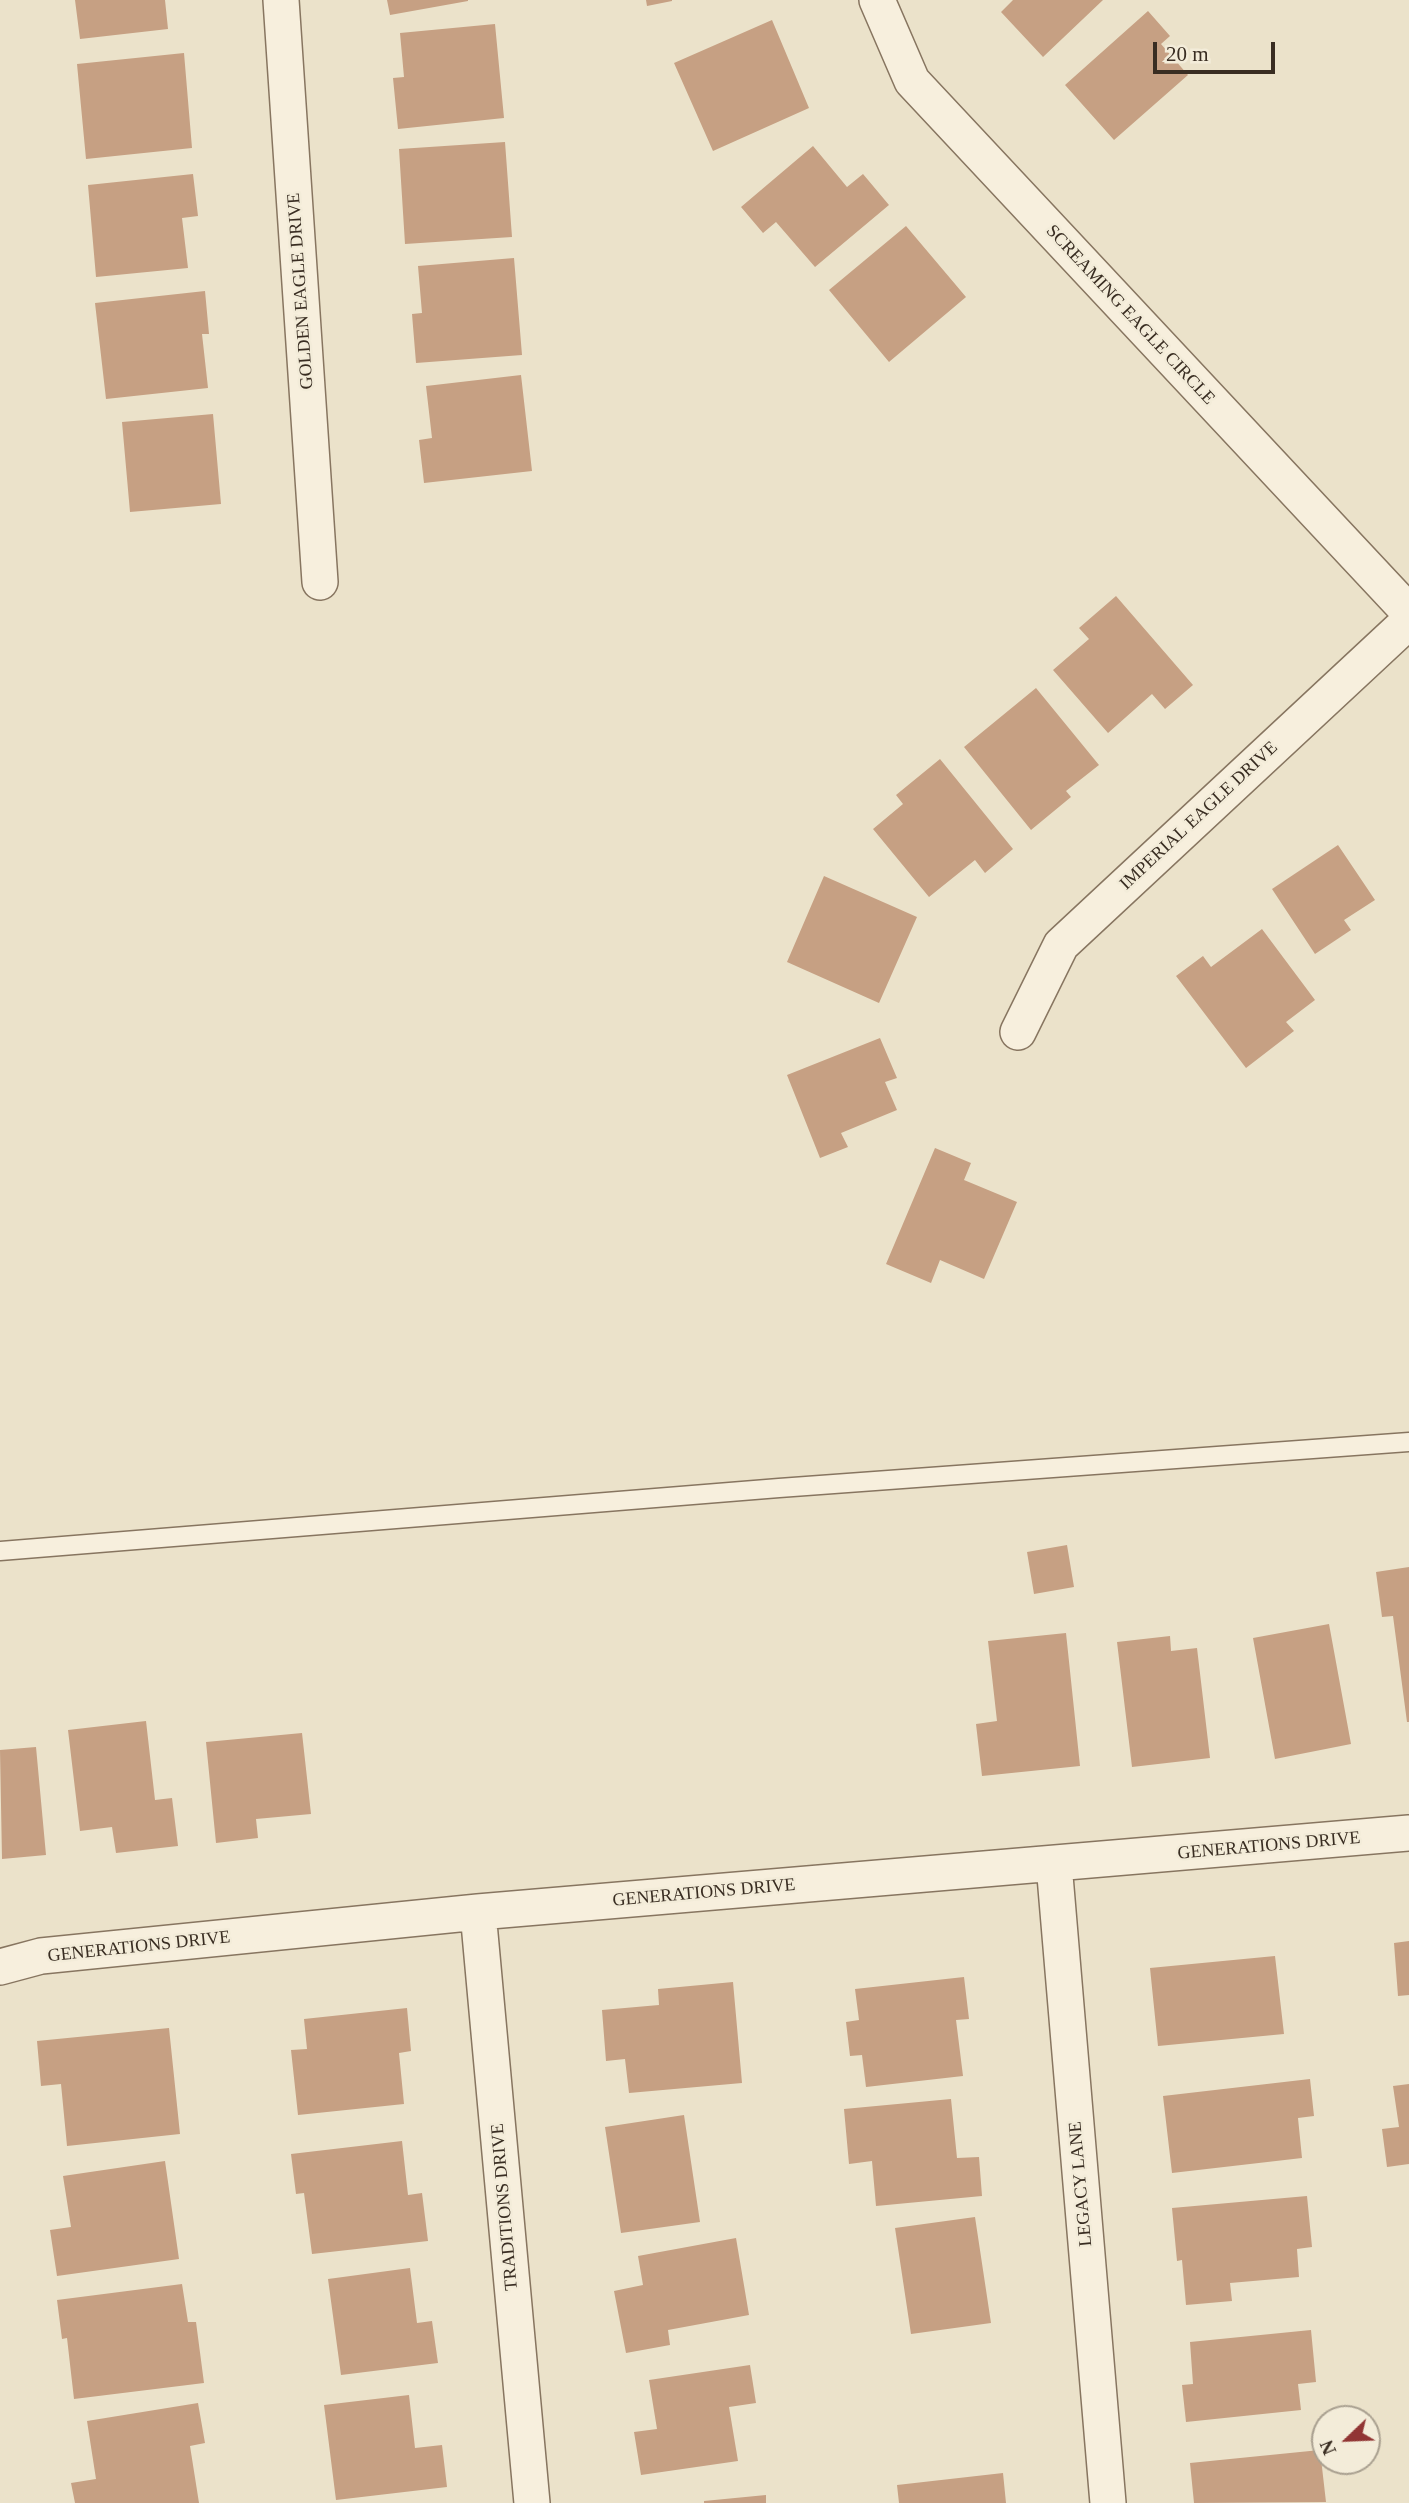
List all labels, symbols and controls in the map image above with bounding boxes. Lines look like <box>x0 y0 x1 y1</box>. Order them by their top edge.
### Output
scale bar <box>1157 28 1280 72</box>
text: 20 m <box>1166 42 1209 66</box>
street label: GOLDEN EAGLE DRIVE <box>283 192 319 390</box>
street label: SCREAMING EAGLE CIRCLE <box>1041 221 1219 409</box>
street label: IMPERIAL EAGLE DRIVE <box>1116 737 1282 895</box>
street label: GENERATIONS DRIVE <box>1177 1827 1361 1865</box>
street label: GENERATIONS DRIVE <box>612 1874 796 1912</box>
street label: GENERATIONS DRIVE <box>47 1927 231 1967</box>
street label: LEGACY LANE <box>1065 2121 1097 2247</box>
street label: TRADITIONS DRIVE <box>487 2123 523 2291</box>
north arrow <box>1311 2405 1381 2475</box>
text: N <box>1316 2437 1340 2458</box>

